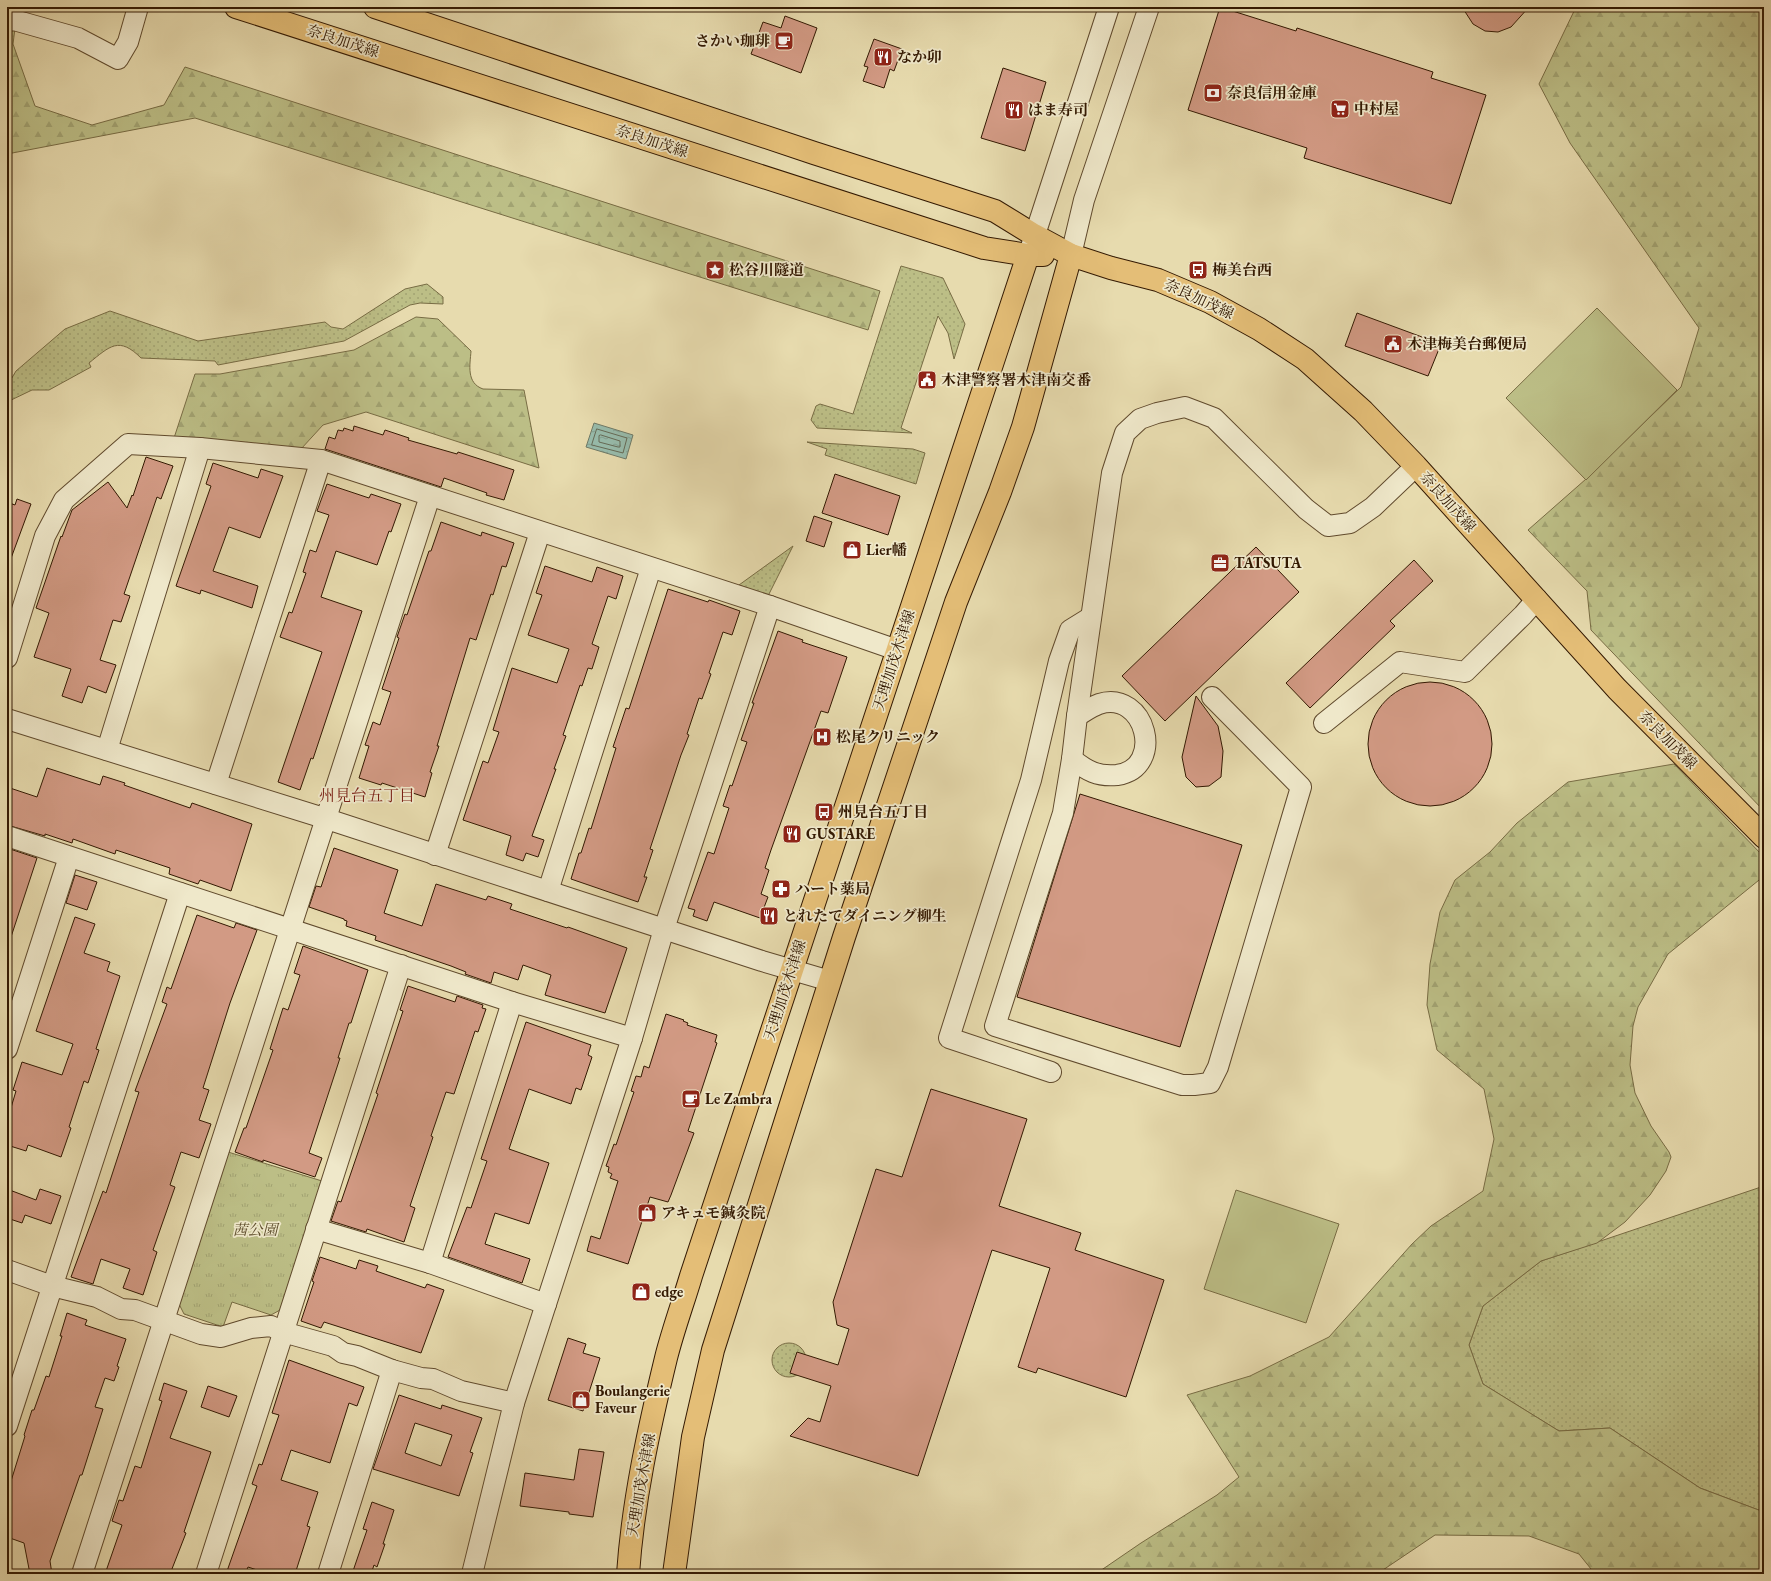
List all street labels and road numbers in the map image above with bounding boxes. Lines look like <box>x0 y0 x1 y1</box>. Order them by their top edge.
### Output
street label: 奈良加茂線 <box>305 20 382 61</box>
street label: 奈良加茂線 <box>614 120 691 161</box>
street label: 奈良加茂線 <box>1161 274 1237 323</box>
street label: 奈良加茂線 <box>1416 467 1481 536</box>
street label: 天理加茂木津線 <box>868 607 919 713</box>
street label: 奈良加茂線 <box>1635 706 1702 773</box>
street label: 天理加茂木津線 <box>759 937 810 1043</box>
street label: 天理加茂木津線 <box>622 1432 659 1538</box>

